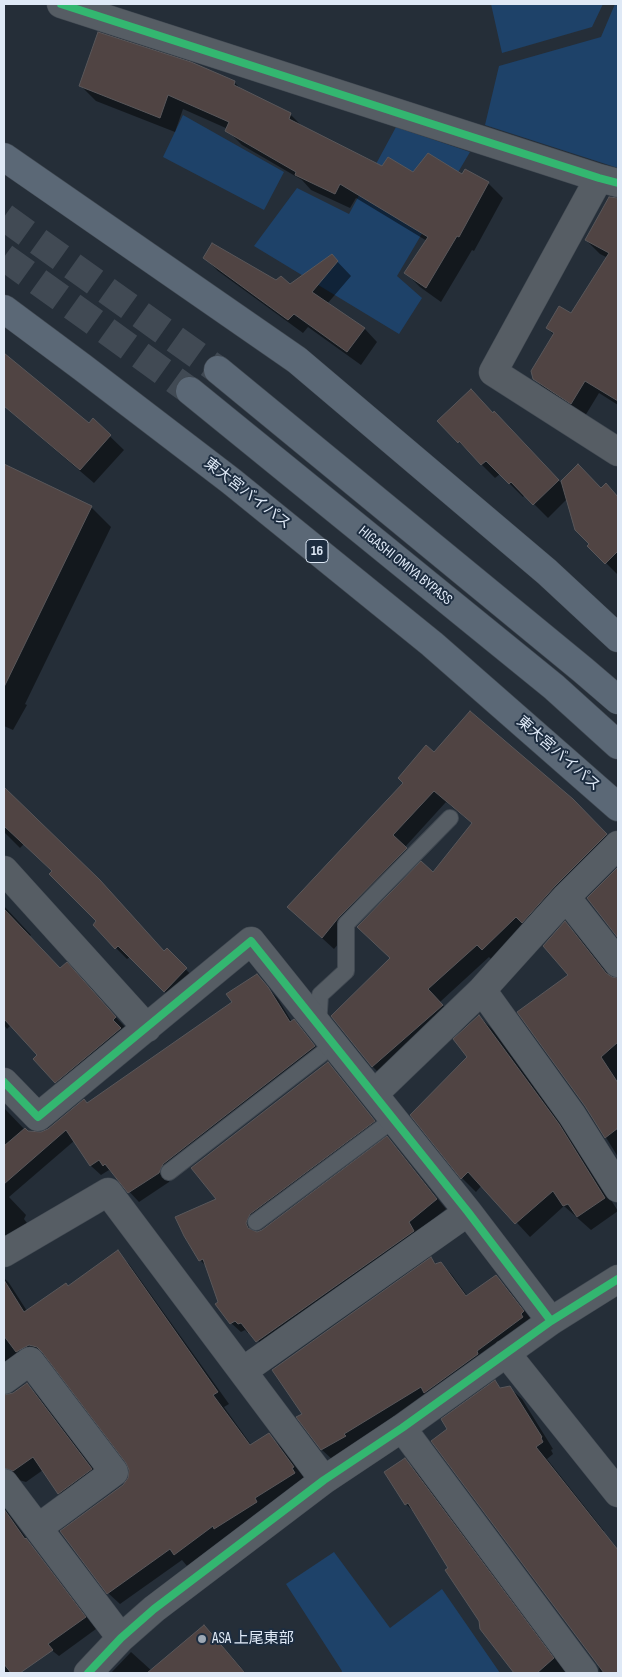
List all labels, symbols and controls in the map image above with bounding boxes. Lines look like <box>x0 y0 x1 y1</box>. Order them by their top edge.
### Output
street label: 東大宮バイパス <box>200 455 294 533</box>
street label: HIGASHI OMIYA BYPASS <box>354 523 456 609</box>
road number: 16 <box>306 540 328 562</box>
street label: 東大宮バイパス <box>512 713 604 795</box>
place label: ASA 上尾東部 <box>212 1630 294 1648</box>
marker: ASA 上尾東部 <box>196 1633 208 1645</box>

